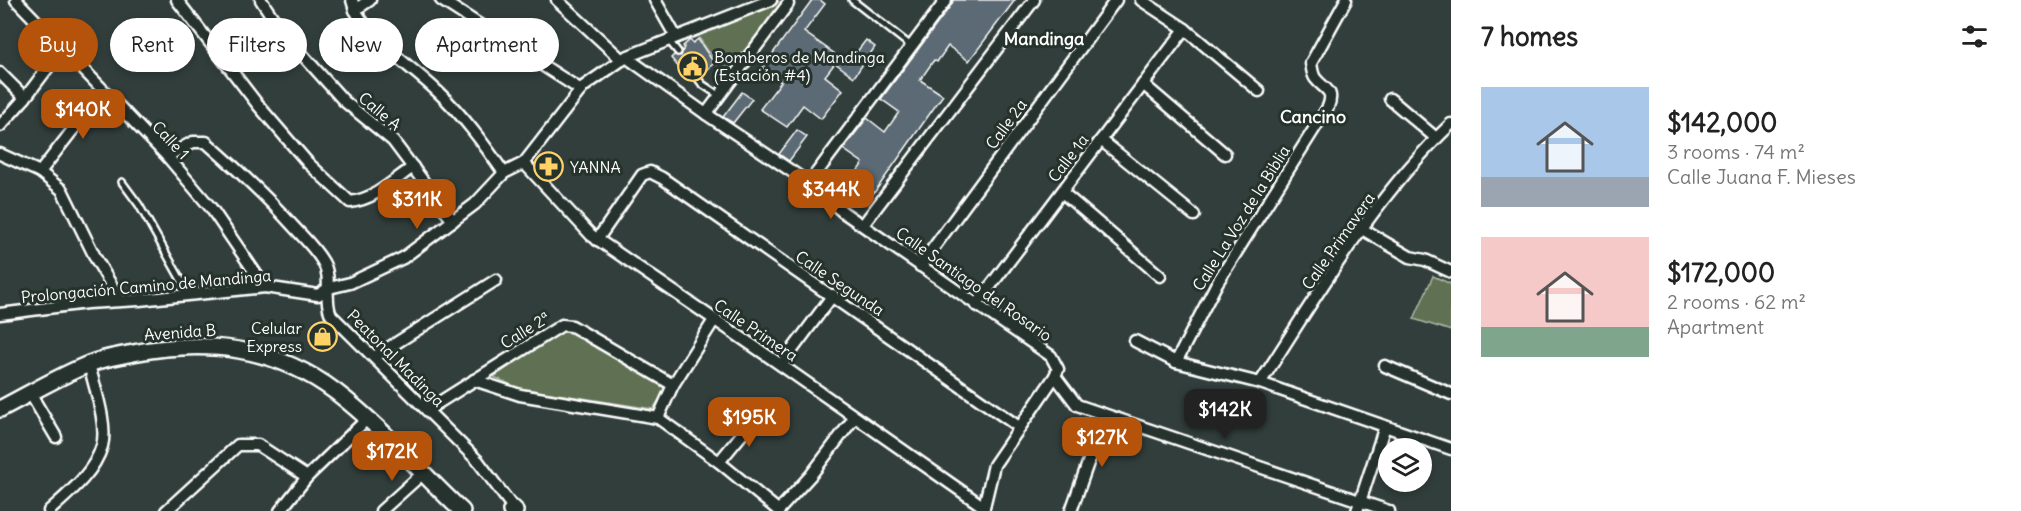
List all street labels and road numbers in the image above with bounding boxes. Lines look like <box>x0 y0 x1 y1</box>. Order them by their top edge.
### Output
street label: Calle A <box>355 87 405 135</box>
street label: Calle 2a <box>981 95 1031 153</box>
street label: Calle 1 <box>148 117 194 163</box>
street label: Calle 1a <box>1044 130 1092 186</box>
street label: Calle La Voz de la Biblia <box>1188 142 1294 294</box>
street label: Calle Primavera <box>1297 189 1379 293</box>
street label: Calle Santiago del Rosario <box>892 222 1056 346</box>
street label: Calle Segunda <box>792 246 888 320</box>
street label: Prolongación Camino de Mandinga <box>20 265 272 307</box>
street label: Calle Primera <box>710 295 802 365</box>
street label: Peatonal Madinga <box>343 305 449 411</box>
street label: Calle 2ª <box>497 307 553 353</box>
street label: Avenida B <box>143 320 217 344</box>

